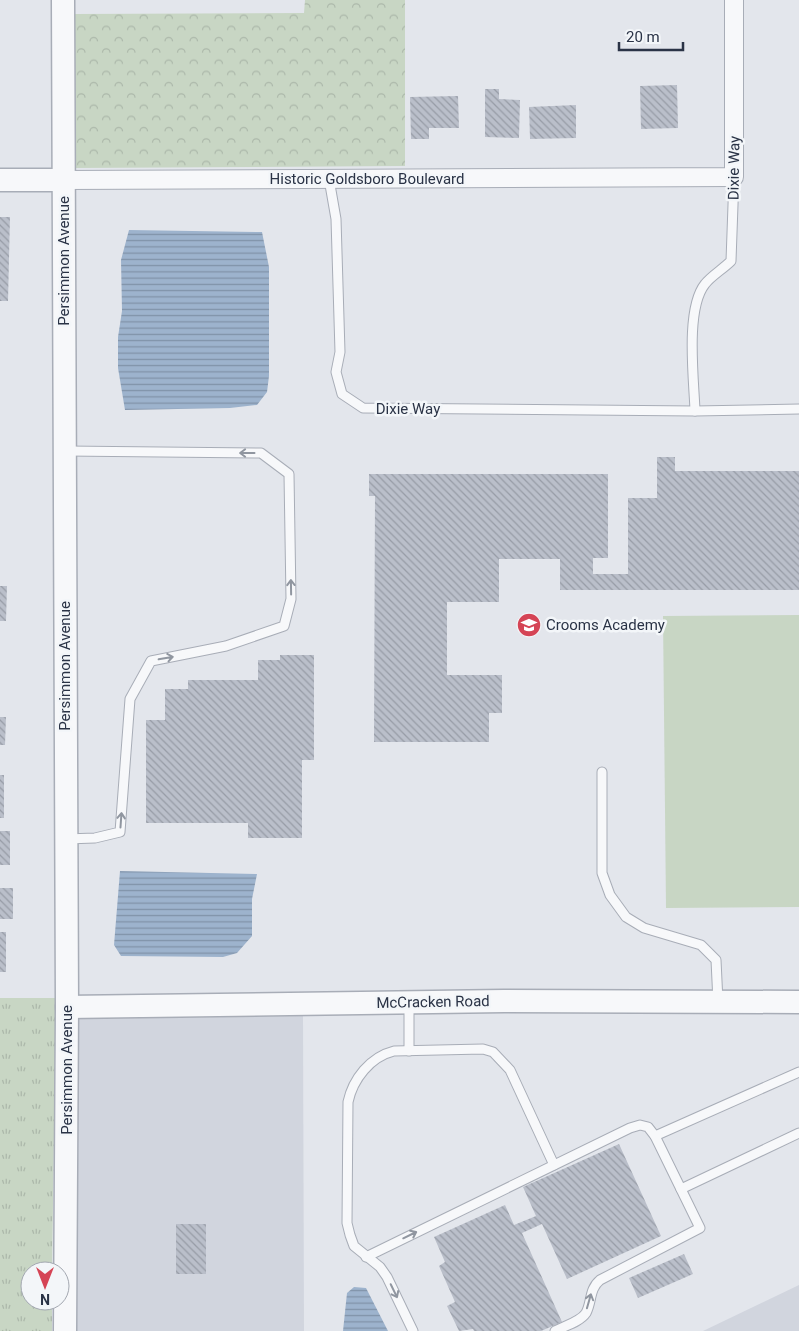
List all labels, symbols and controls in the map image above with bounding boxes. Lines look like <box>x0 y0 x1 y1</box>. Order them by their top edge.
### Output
scale bar <box>619 20 683 52</box>
text: 20 m <box>626 28 660 46</box>
street label: Dixie Way <box>724 136 744 200</box>
street label: Historic Goldsboro Boulevard <box>270 170 464 188</box>
street label: Persimmon Avenue <box>55 196 73 326</box>
street label: Dixie Way <box>376 400 440 418</box>
one-way arrow <box>239 448 255 458</box>
one-way arrow <box>286 579 295 595</box>
street label: Persimmon Avenue <box>56 601 74 731</box>
school or university icon: Crooms Academy <box>516 612 542 638</box>
place label: Crooms Academy <box>546 616 665 634</box>
one-way arrow <box>157 653 173 663</box>
one-way arrow <box>116 813 126 829</box>
street label: McCracken Road <box>376 992 490 1012</box>
street label: Persimmon Avenue <box>58 1005 76 1135</box>
one-way arrow <box>402 1230 417 1240</box>
north arrow <box>20 1261 70 1311</box>
one-way arrow <box>390 1283 399 1298</box>
text: N <box>40 1291 50 1307</box>
one-way arrow <box>585 1293 595 1309</box>

